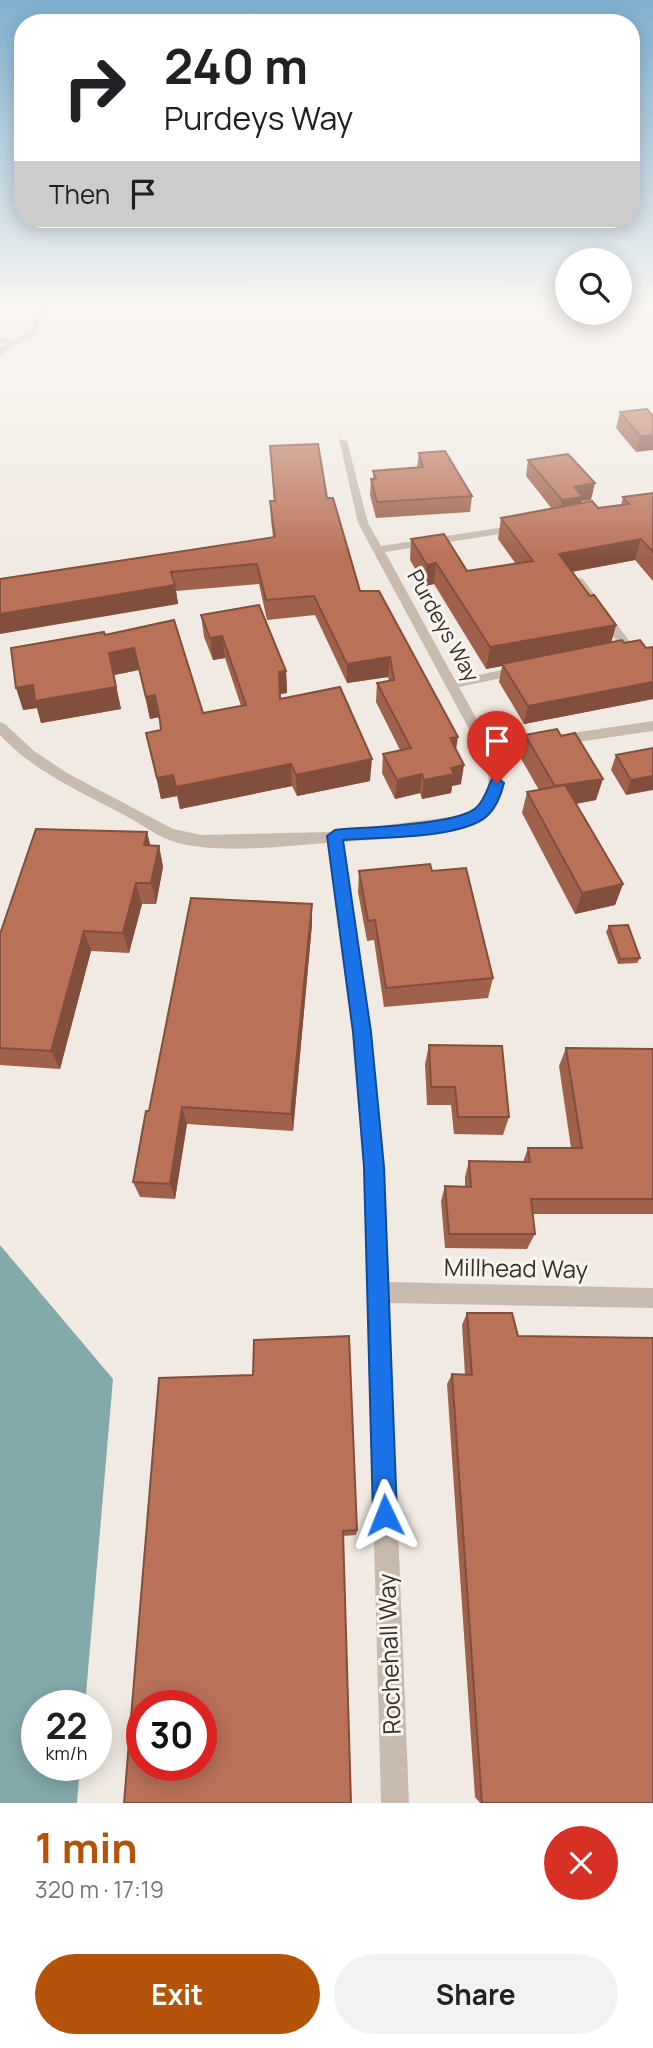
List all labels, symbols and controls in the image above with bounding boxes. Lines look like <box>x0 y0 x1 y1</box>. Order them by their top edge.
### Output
text: 240 m <box>164 32 308 99</box>
icon: right <box>49 42 140 133</box>
text: Purdeys Way <box>164 96 353 140</box>
icon: arrive <box>124 175 162 213</box>
text: Then <box>49 176 110 212</box>
map controls <box>555 248 632 325</box>
button: search <box>555 248 632 325</box>
street label: Purdeys Way <box>402 564 486 687</box>
pin <box>467 711 527 783</box>
icon: arrive <box>478 722 516 760</box>
street label: Millhead Way <box>444 1250 589 1285</box>
position arrow <box>348 1478 422 1552</box>
street label: Rochehall Way <box>369 1573 408 1735</box>
speed limit sign: 30 <box>126 1690 217 1781</box>
text: 22 <box>46 1702 87 1750</box>
text: km/h <box>46 1741 87 1765</box>
text: 1 min <box>35 1818 138 1876</box>
button: close <box>544 1826 618 1900</box>
text: 320 m · 17:19 <box>35 1873 164 1905</box>
button: Exit <box>35 1954 320 2034</box>
button: Share <box>334 1954 618 2034</box>

